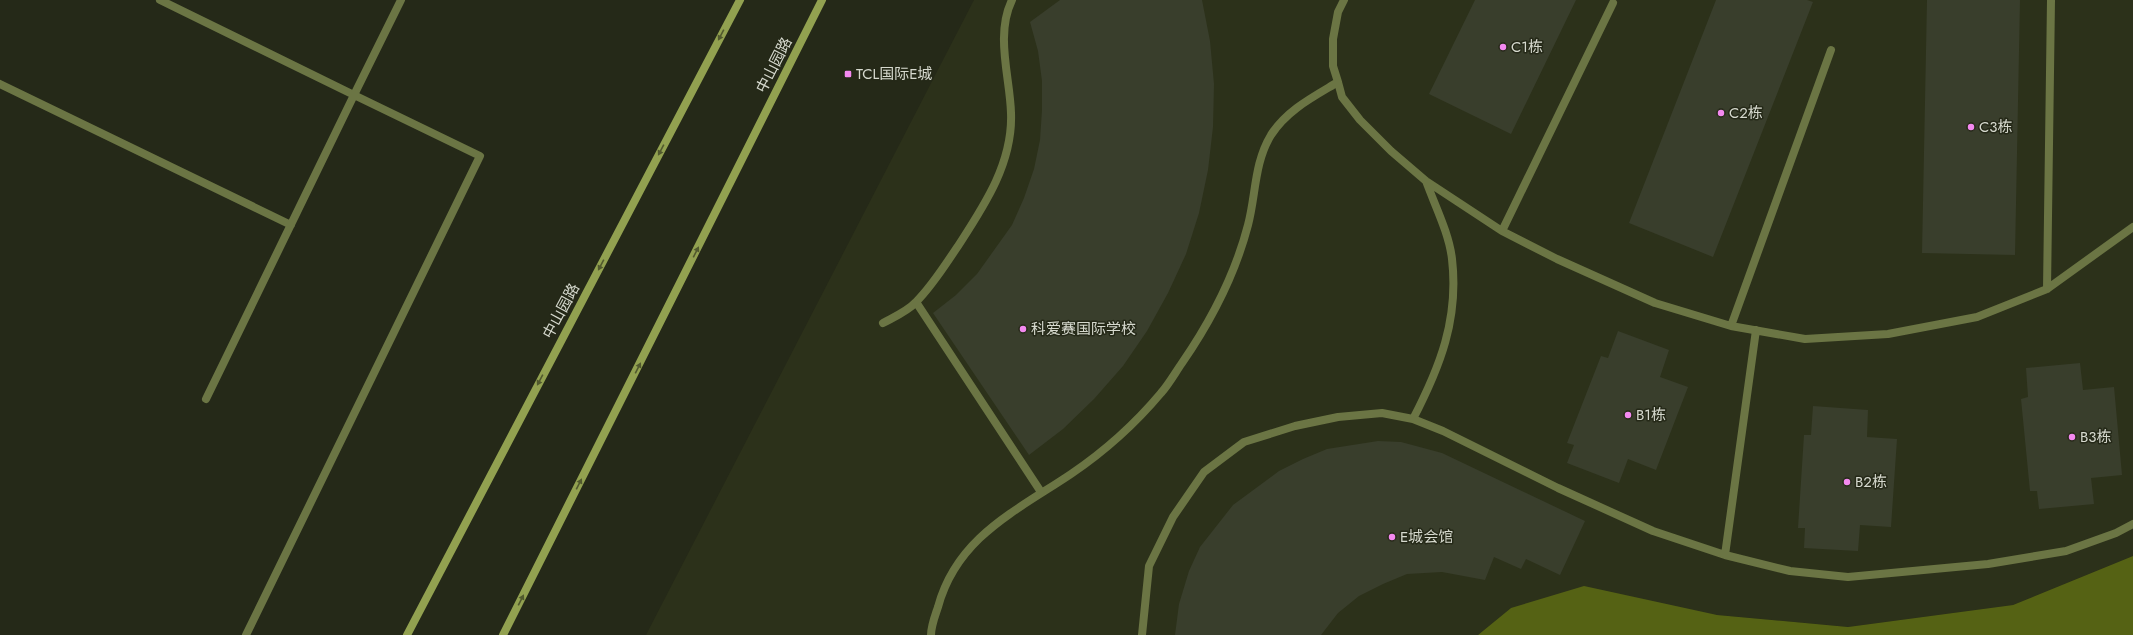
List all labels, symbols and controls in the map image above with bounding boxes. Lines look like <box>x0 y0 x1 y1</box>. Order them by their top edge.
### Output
one-way arrow <box>718 29 725 40</box>
street label: 中山园路 <box>751 33 797 97</box>
place label: C1栋 <box>1511 36 1543 58</box>
marker: C1栋 <box>1498 42 1508 52</box>
place label: TCL国际E城 <box>856 63 933 85</box>
marker: TCL国际E城 <box>843 69 853 79</box>
place label: C2栋 <box>1729 102 1763 124</box>
marker: C2栋 <box>1716 108 1726 118</box>
place label: C3栋 <box>1979 116 2012 138</box>
marker: C3栋 <box>1966 122 1976 132</box>
one-way arrow <box>658 144 664 155</box>
one-way arrow <box>693 246 699 257</box>
one-way arrow <box>597 259 604 271</box>
street label: 中山园路 <box>537 279 585 343</box>
place label: 科爱赛国际学校 <box>1031 318 1136 340</box>
marker: 科爱赛国际学校 <box>1018 324 1028 334</box>
one-way arrow <box>634 362 641 374</box>
one-way arrow <box>537 374 544 386</box>
place label: B1栋 <box>1636 404 1666 426</box>
marker: B1栋 <box>1623 410 1633 420</box>
place label: B3栋 <box>2080 426 2112 448</box>
marker: B3栋 <box>2067 432 2077 442</box>
place label: B2栋 <box>1855 471 1887 493</box>
marker: B2栋 <box>1842 477 1852 487</box>
one-way arrow <box>576 478 582 490</box>
place label: E城会馆 <box>1400 526 1453 548</box>
marker: E城会馆 <box>1387 532 1397 542</box>
one-way arrow <box>518 594 524 606</box>

